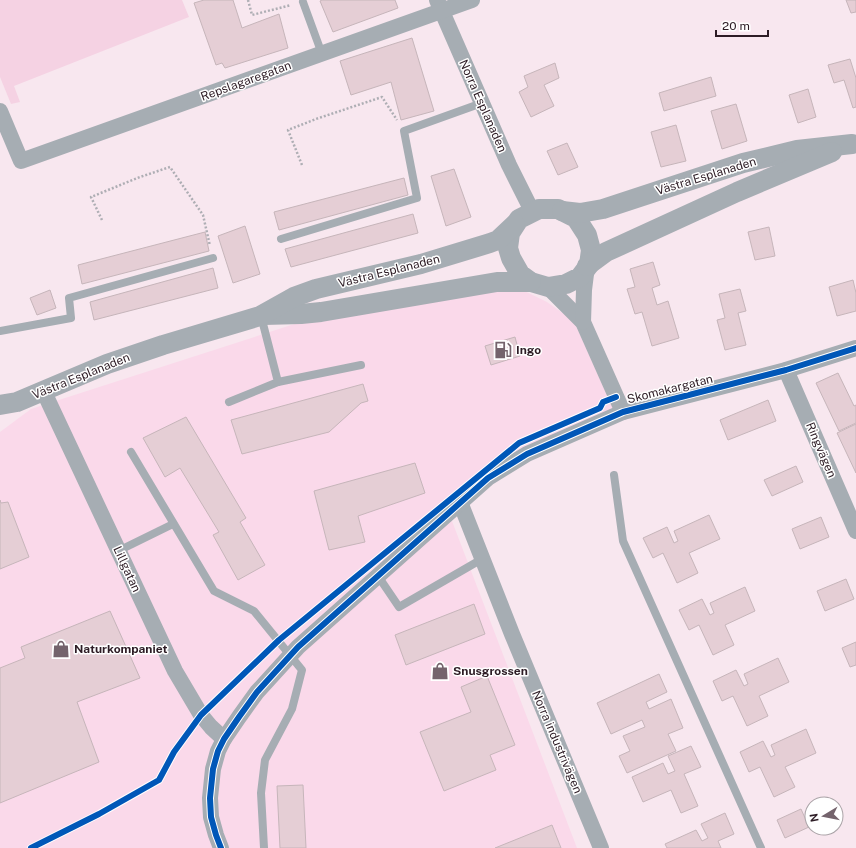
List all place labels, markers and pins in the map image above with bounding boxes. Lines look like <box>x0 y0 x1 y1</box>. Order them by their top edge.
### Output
fuel station icon: Ingo <box>493 340 513 360</box>
place label: Ingo <box>516 343 541 357</box>
shop icon: Naturkompaniet <box>51 639 71 659</box>
place label: Naturkompaniet <box>74 642 167 656</box>
shop icon: Snusgrossen <box>430 661 450 681</box>
place label: Snusgrossen <box>453 664 528 678</box>

